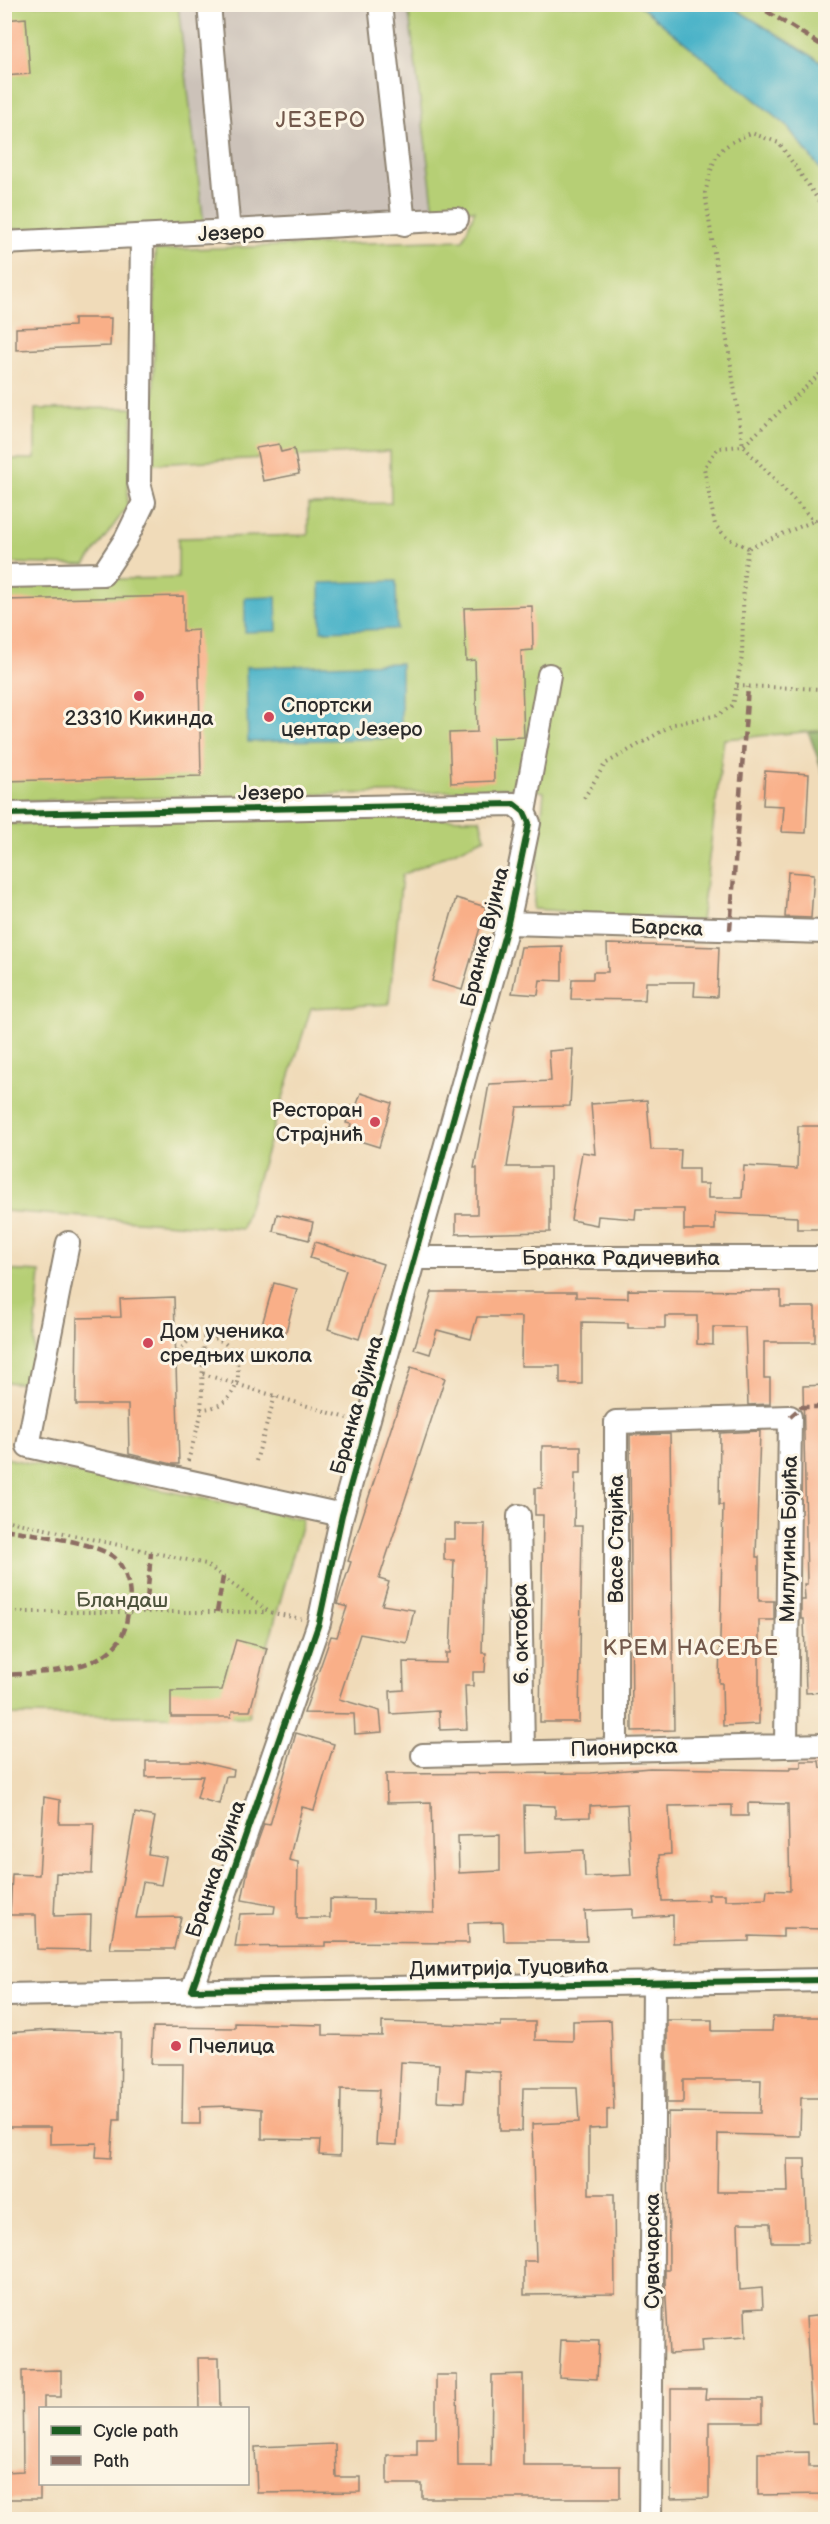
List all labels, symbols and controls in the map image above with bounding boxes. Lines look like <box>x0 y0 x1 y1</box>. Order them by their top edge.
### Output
district label: ЈЕЗЕРО <box>276 107 366 134</box>
street label: Језеро <box>197 219 265 247</box>
marker: 23310 Кикинда <box>132 689 146 703</box>
place label: Спортски центар Језеро <box>281 693 422 742</box>
place label: 23310 Кикинда <box>64 706 214 731</box>
marker: Спортски центар Језеро <box>262 710 276 724</box>
street label: Језеро <box>238 780 304 806</box>
street label: Бранка Вујина <box>456 864 515 1010</box>
street label: Барска <box>630 914 704 942</box>
place label: Ресторан Страјнић <box>271 1098 363 1147</box>
marker: Ресторан Страјнић <box>368 1115 382 1129</box>
street label: Бранка Радичевића <box>522 1246 721 1271</box>
place label: Дом ученика средњих школа <box>160 1319 313 1368</box>
street label: Бранка Вујина <box>325 1332 389 1477</box>
marker: Дом ученика средњих школа <box>141 1336 155 1350</box>
street label: Милутина Бојића <box>775 1455 803 1623</box>
street label: Васе Стајића <box>604 1474 629 1603</box>
street label: 6. октобра <box>508 1583 534 1685</box>
park label: Бландаш <box>76 1588 168 1613</box>
district label: КРЕМ НАСЕЉЕ <box>602 1635 780 1662</box>
street label: Пионирска <box>570 1734 679 1762</box>
street label: Бранка Вујина <box>181 1797 251 1941</box>
street label: Димитрија Туцовића <box>409 1954 609 1982</box>
place label: Пчелица <box>188 2034 275 2059</box>
marker: Пчелица <box>169 2039 183 2053</box>
street label: Сувачарска <box>640 2192 665 2309</box>
legend <box>39 2407 249 2485</box>
text: Cycle path <box>93 2421 179 2442</box>
text: Path <box>93 2451 129 2472</box>

